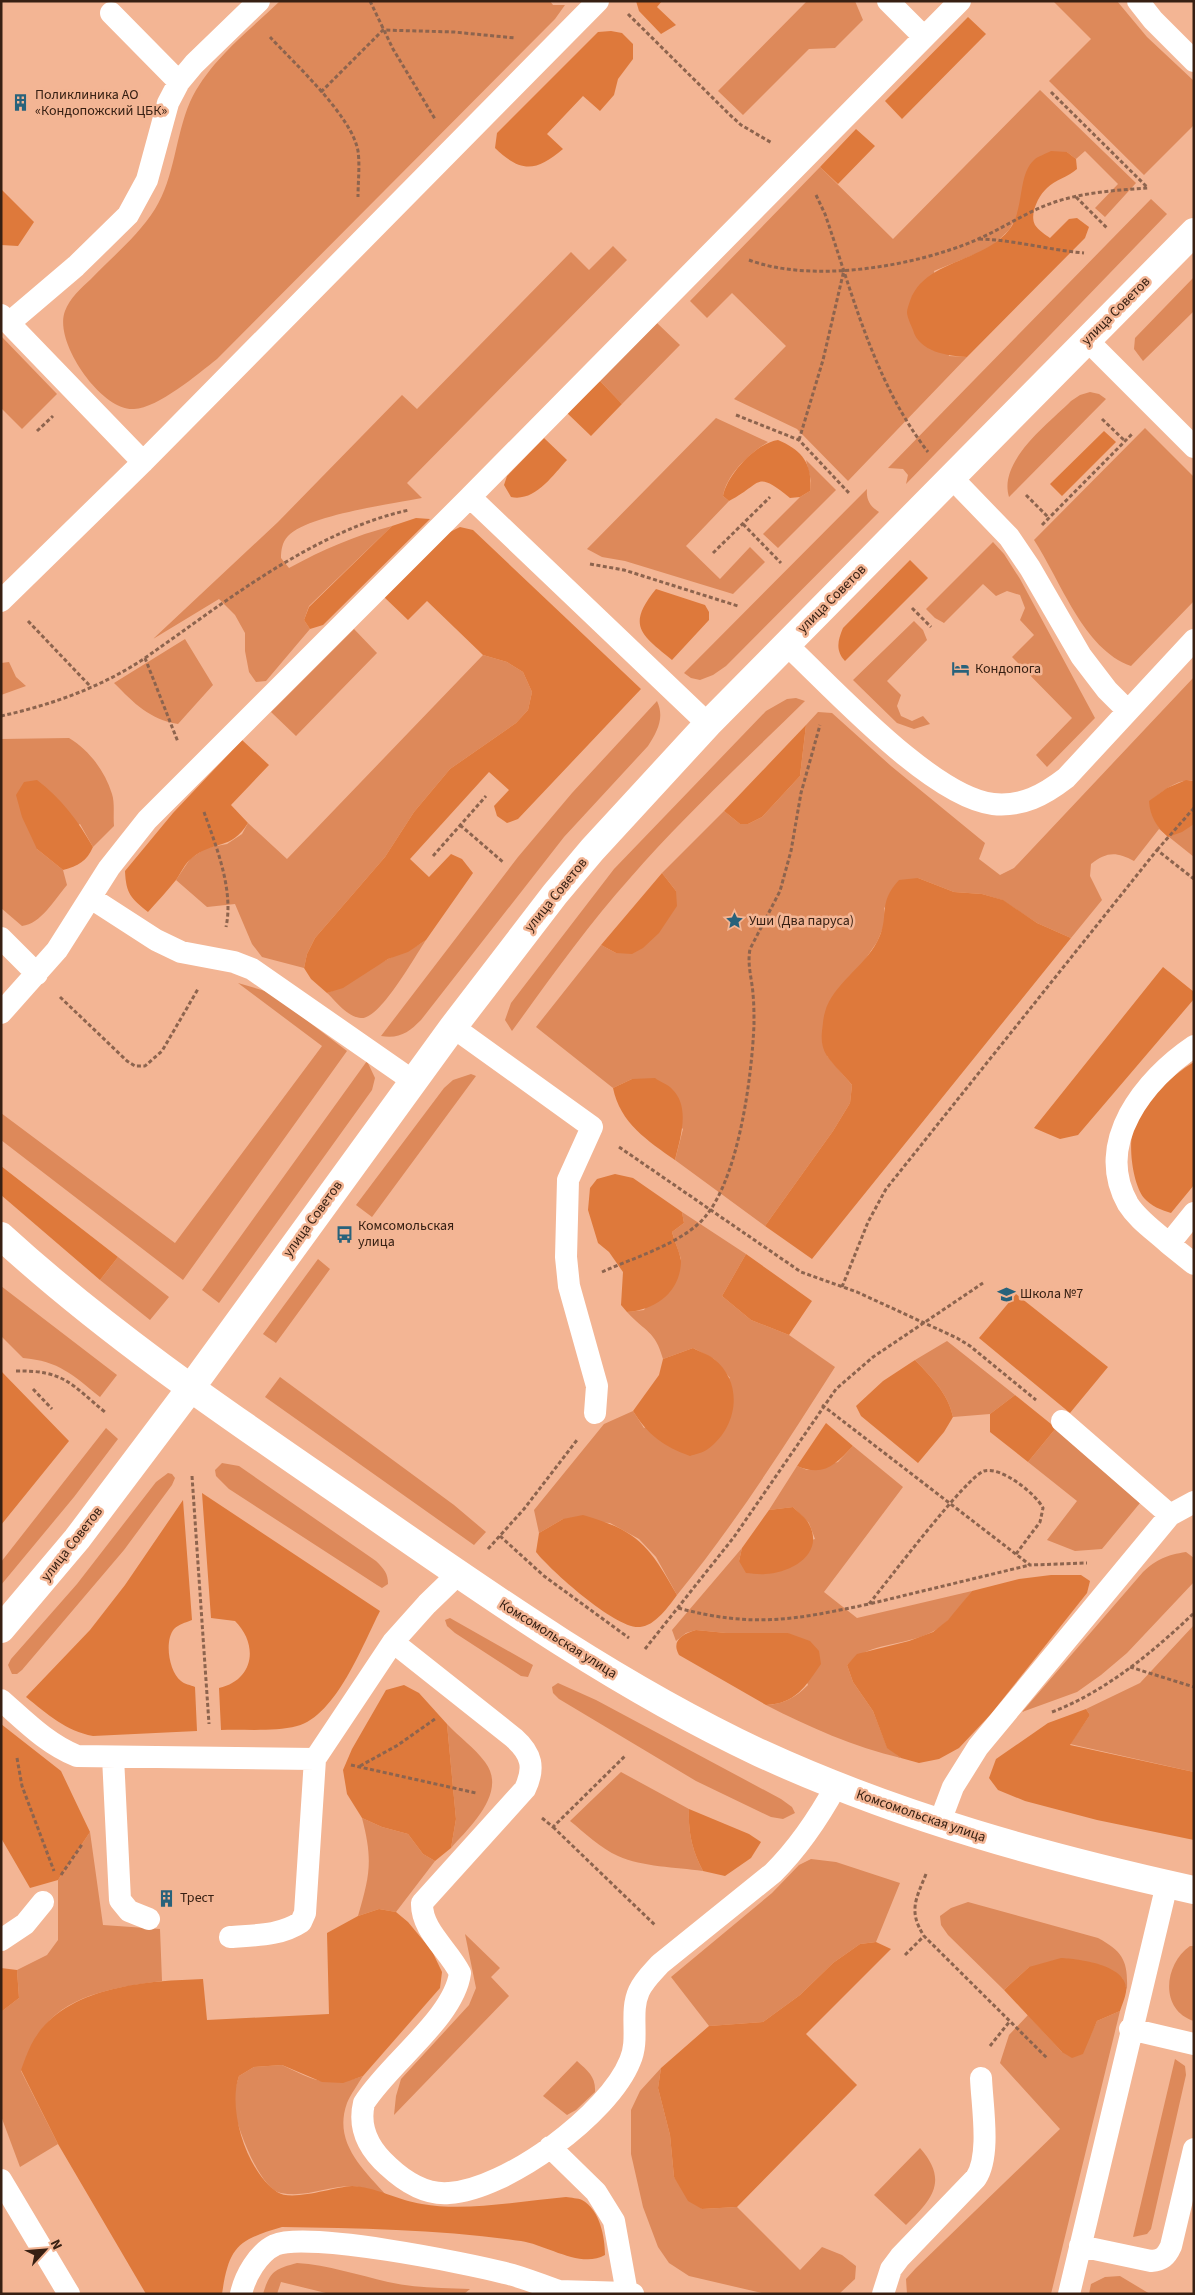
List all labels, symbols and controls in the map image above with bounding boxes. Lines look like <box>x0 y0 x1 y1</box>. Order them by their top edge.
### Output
place label: Поликлиника АО «Кондопожский ЦБК» <box>35 85 167 121</box>
building icon: Поликлиника АО «Кондопожский ЦБК» <box>11 93 31 113</box>
street label: улица Советов <box>1077 272 1155 350</box>
street label: улица Советов <box>793 560 871 638</box>
hotel icon: Кондопога <box>951 659 971 679</box>
place label: Кондопога <box>975 659 1041 679</box>
street label: улица Советов <box>520 854 592 936</box>
place icon: Уши (Два паруса) <box>725 911 745 931</box>
place label: Уши (Два паруса) <box>749 911 854 931</box>
street label: улица Советов <box>278 1177 348 1261</box>
place label: Комсомольская улица <box>358 1216 454 1252</box>
bus stop icon: Комсомольская улица <box>334 1224 354 1244</box>
school or university icon: Школа №7 <box>996 1284 1016 1304</box>
place label: Школа №7 <box>1020 1284 1083 1304</box>
street label: улица Советов <box>36 1502 108 1586</box>
street label: Комсомольская улица <box>495 1595 621 1683</box>
street label: Комсомольская улица <box>854 1784 988 1848</box>
building icon: Трест <box>156 1888 176 1908</box>
place label: Трест <box>180 1888 215 1908</box>
north arrow <box>20 2225 70 2275</box>
text: N <box>45 2236 67 2253</box>

